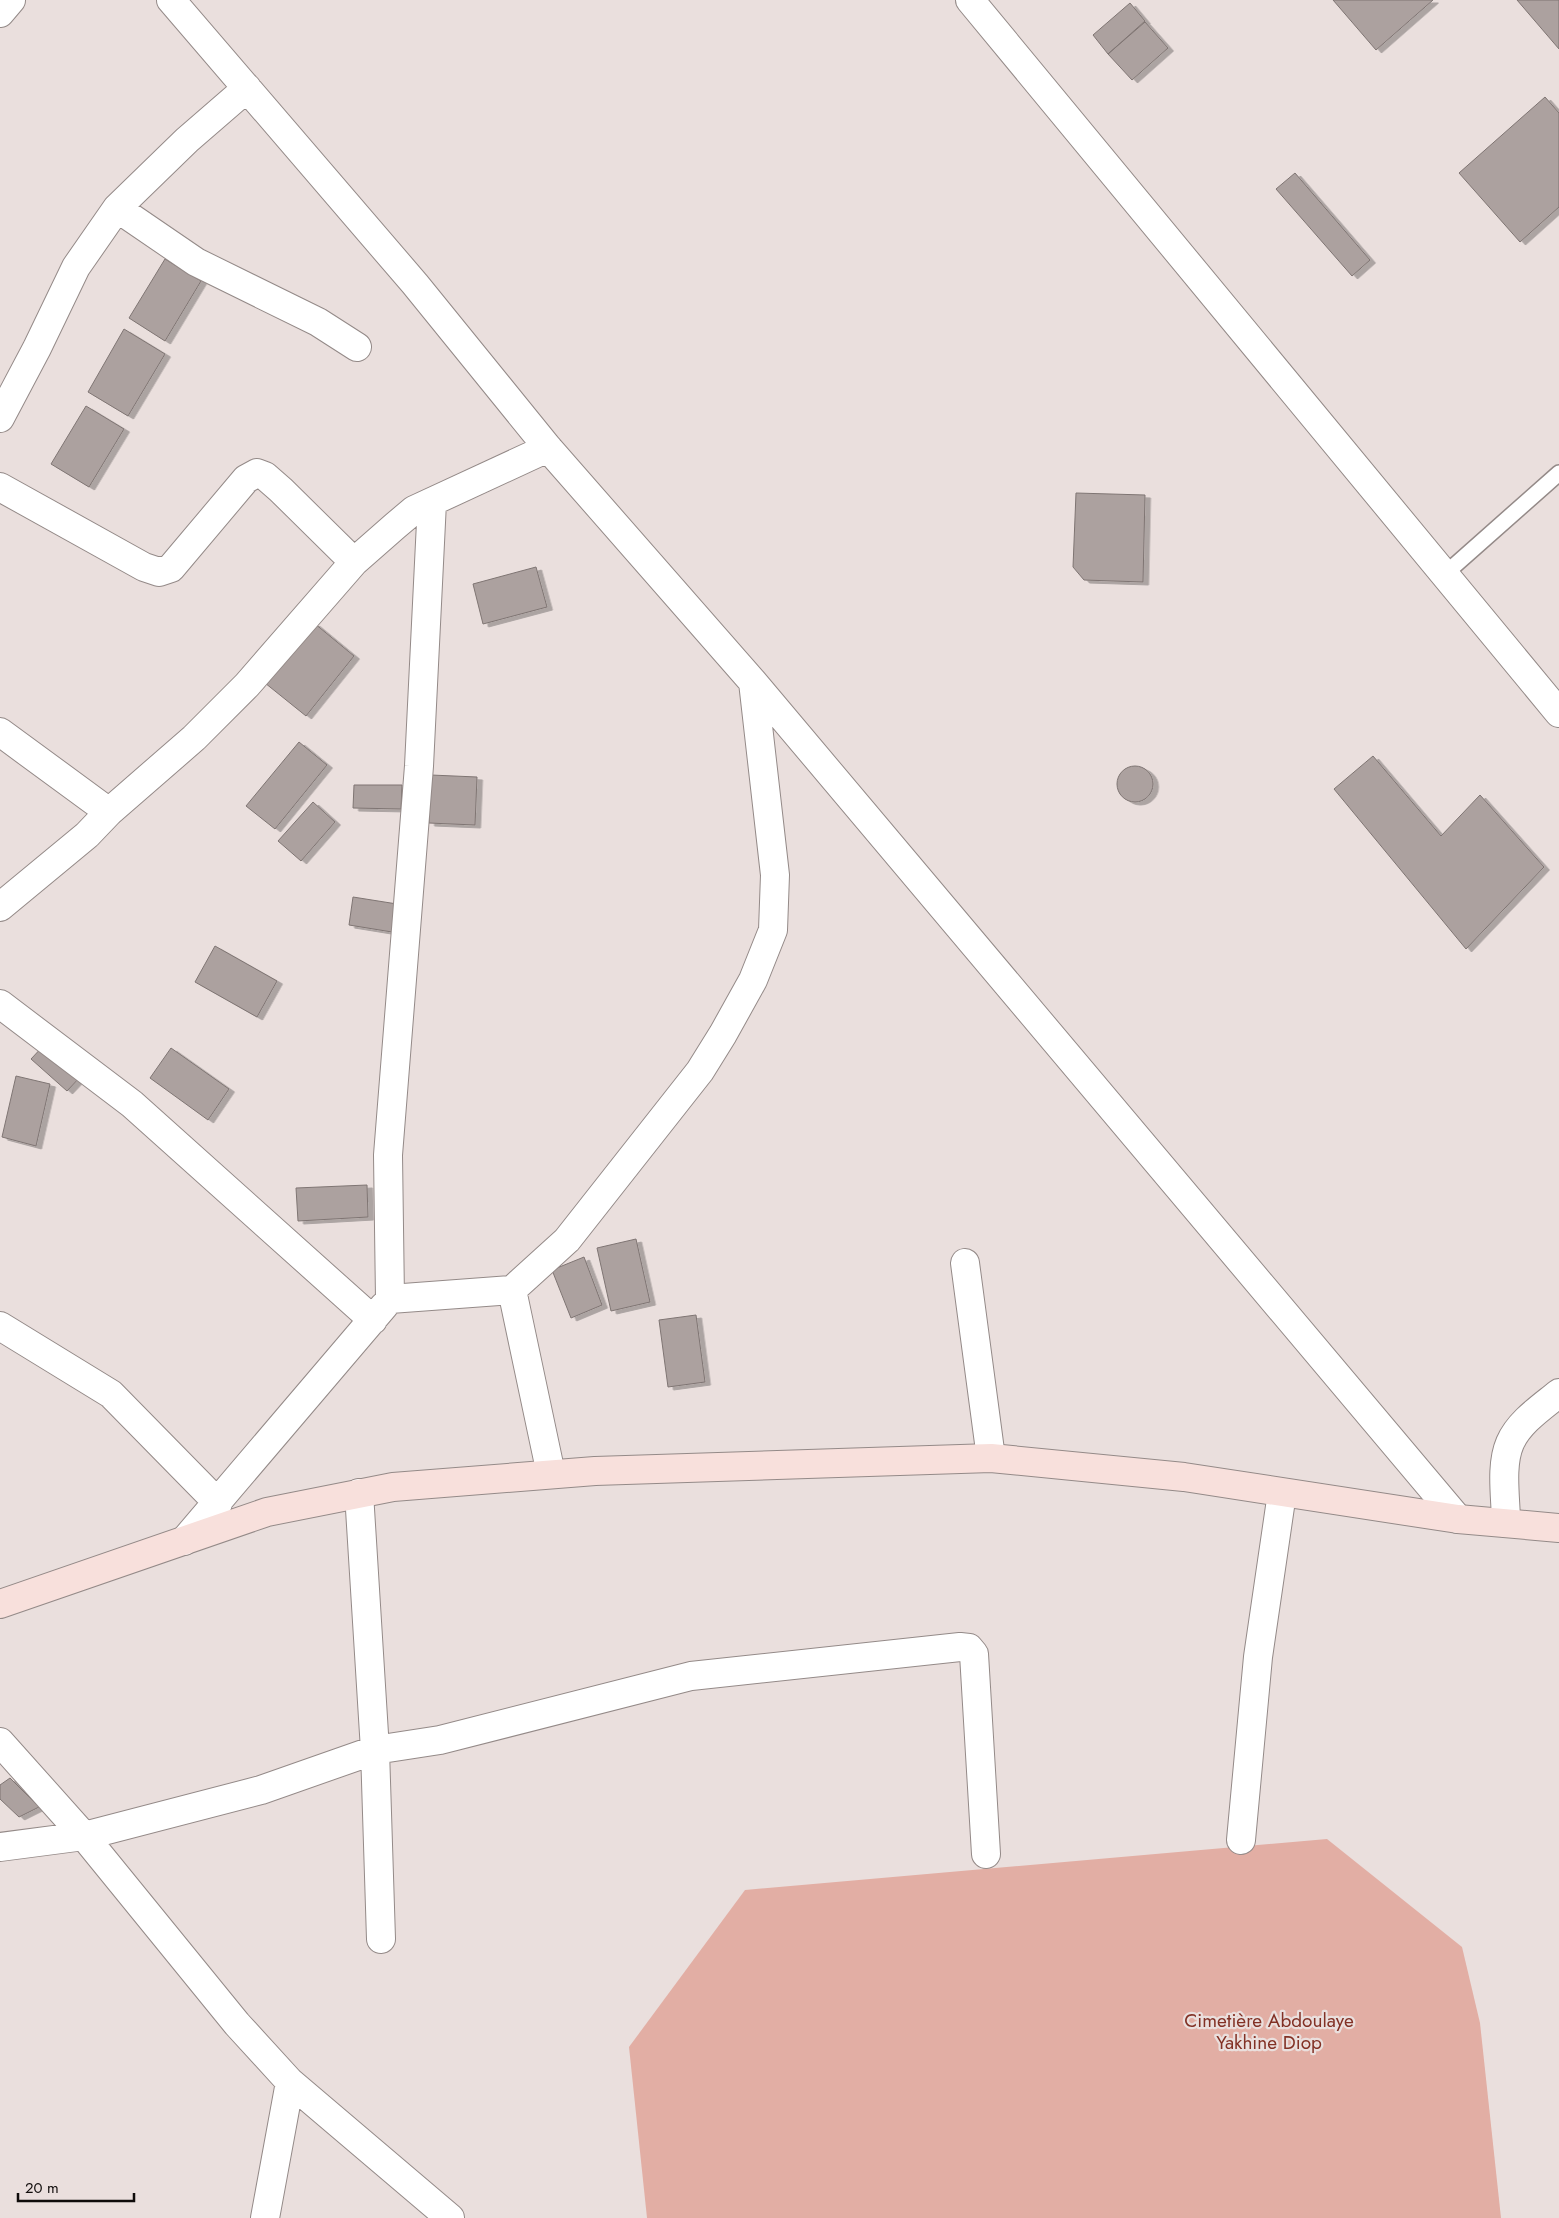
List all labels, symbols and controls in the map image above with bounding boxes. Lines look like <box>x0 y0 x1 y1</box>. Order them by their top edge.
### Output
park label: Cimetière Abdoulaye Yakhine Diop <box>1184 2007 1354 2056</box>
scale bar <box>18 2170 134 2202</box>
text: 20 m <box>25 2177 59 2199</box>

